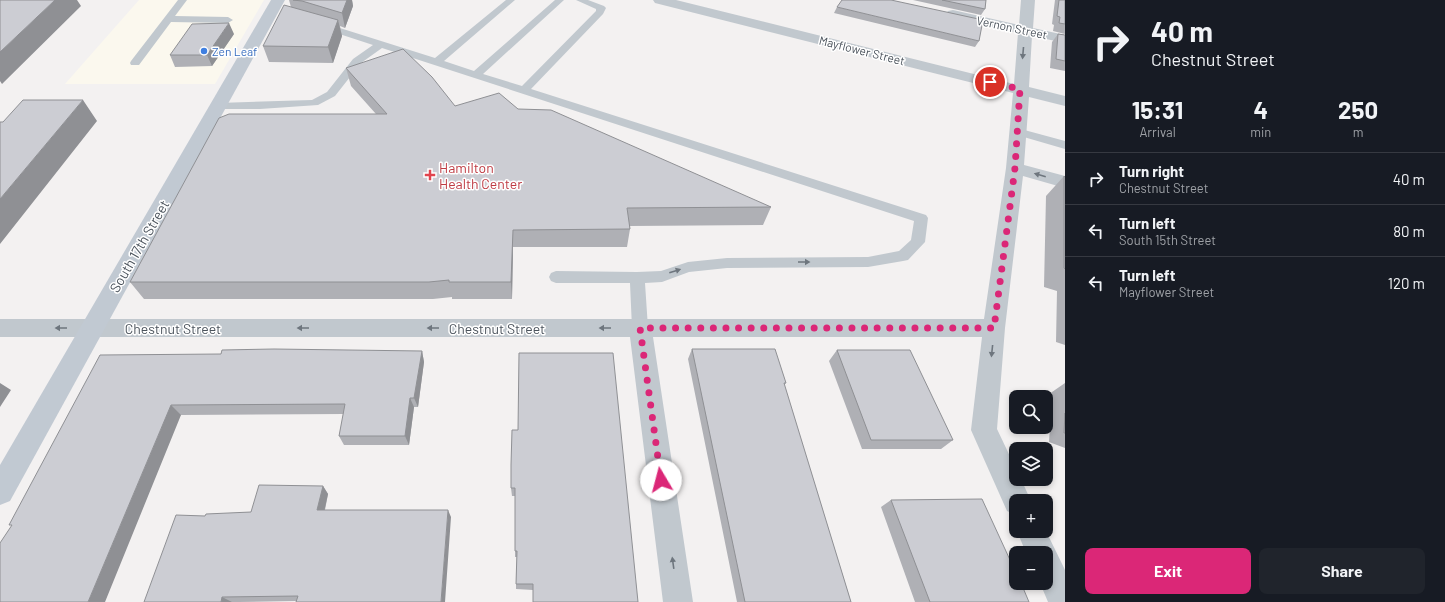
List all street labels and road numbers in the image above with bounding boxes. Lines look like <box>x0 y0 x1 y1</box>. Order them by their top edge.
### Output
street label: Vernon Street <box>975 13 1049 41</box>
street label: Mayflower Street <box>818 33 906 67</box>
street label: South 17th Street <box>106 197 172 295</box>
street label: Chestnut Street <box>125 320 221 337</box>
street label: Chestnut Street <box>449 320 545 337</box>

